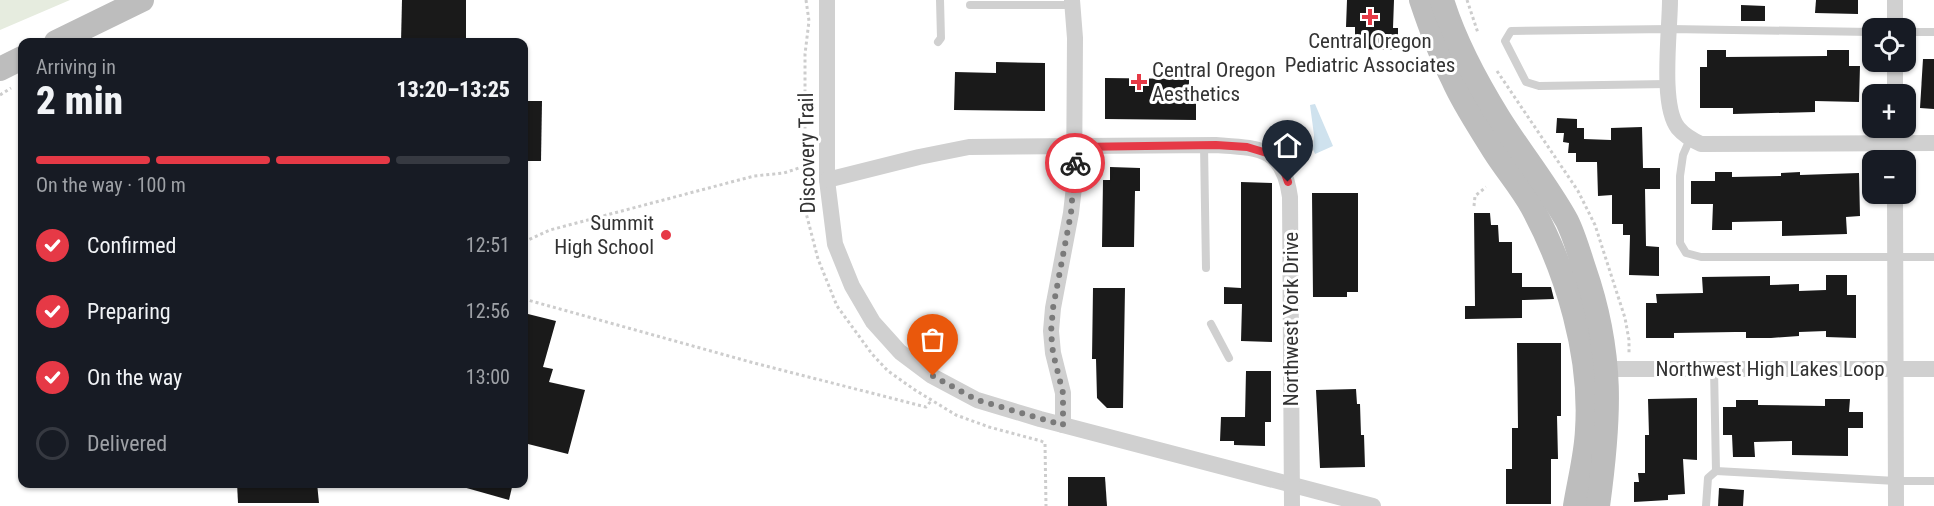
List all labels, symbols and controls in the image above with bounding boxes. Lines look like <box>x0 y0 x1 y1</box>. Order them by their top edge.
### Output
marker: Central Oregon Pediatric Associates <box>1361 8 1379 26</box>
map controls <box>1862 18 1916 204</box>
button: locate <box>1862 18 1916 72</box>
place label: Central Oregon Pediatric Associates <box>1285 29 1455 77</box>
text: Arriving in <box>36 55 116 79</box>
place label: Central Oregon Aesthetics <box>1152 58 1276 106</box>
marker: Central Oregon Aesthetics <box>1130 73 1148 91</box>
text: 13:20–13:25 <box>396 77 510 102</box>
text: 2 min <box>36 78 123 124</box>
button: + <box>1862 84 1916 138</box>
street label: Discovery Trail <box>794 92 820 214</box>
pin <box>1262 120 1313 182</box>
icon: home <box>1271 129 1304 162</box>
courier <box>1045 133 1105 193</box>
icon: bike <box>1059 147 1092 180</box>
button: − <box>1862 150 1916 204</box>
text: On the way · 100 m <box>36 173 186 197</box>
place label: Summit High School <box>554 211 654 259</box>
marker: Summit High School <box>659 228 673 242</box>
icon: check <box>36 229 69 262</box>
street label: Northwest York Drive <box>1279 232 1303 406</box>
text: Confirmed <box>87 233 176 258</box>
text: 12:51 <box>466 233 510 257</box>
icon: check <box>36 295 69 328</box>
text: Preparing <box>87 299 171 324</box>
text: 12:56 <box>466 299 510 323</box>
pin <box>907 314 958 376</box>
icon: bag <box>916 323 949 356</box>
street label: Northwest High Lakes Loop <box>1655 357 1885 381</box>
icon: check <box>36 361 69 394</box>
text: On the way <box>87 365 182 390</box>
text: 13:00 <box>466 365 510 389</box>
text: Delivered <box>87 431 167 456</box>

